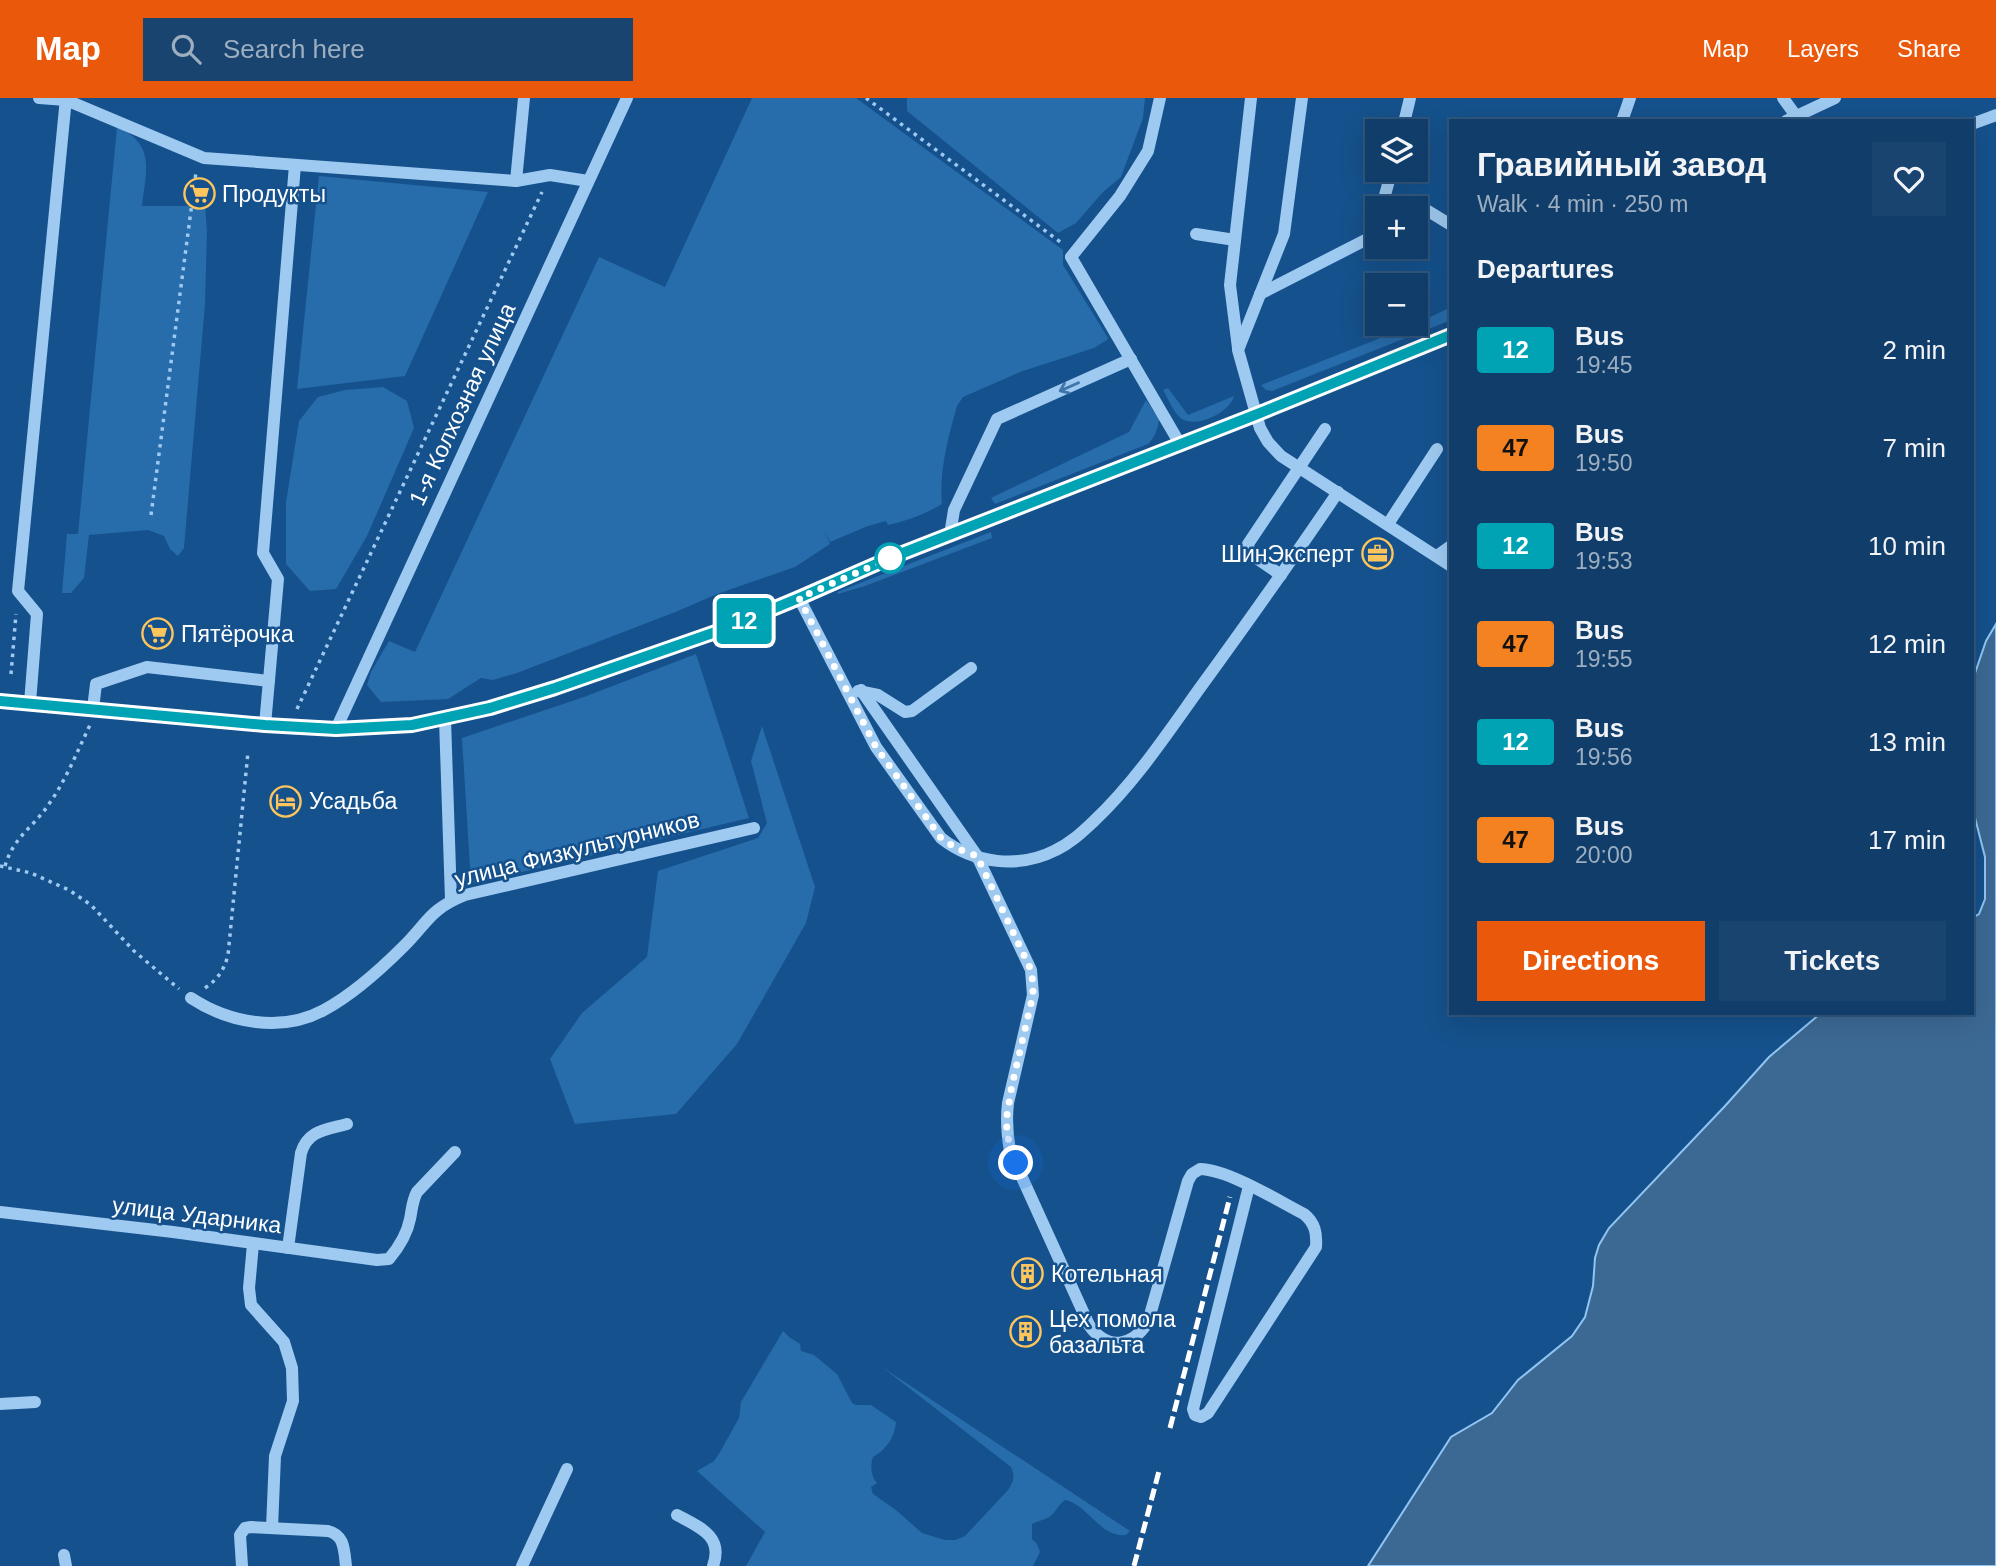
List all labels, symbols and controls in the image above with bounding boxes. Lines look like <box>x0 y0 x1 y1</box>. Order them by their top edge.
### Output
search box <box>143 18 633 81</box>
text: Map <box>35 30 101 67</box>
icon: search <box>167 30 205 68</box>
text: Search here <box>223 34 365 64</box>
text: Map <box>1702 35 1749 62</box>
text: Layers <box>1787 35 1859 62</box>
text: Share <box>1897 35 1961 62</box>
map controls <box>1365 119 1428 336</box>
button: layers <box>1365 119 1428 182</box>
button: heart <box>1872 142 1946 216</box>
text: Гравийный завод <box>1477 146 1766 183</box>
supermarket icon: Продукты <box>182 177 216 211</box>
place label: Продукты <box>222 181 326 207</box>
text: Walk · 4 min · 250 m <box>1477 191 1688 217</box>
button: + <box>1365 196 1428 259</box>
text: Departures <box>1477 254 1614 284</box>
button: − <box>1365 273 1428 336</box>
street label: 1-я Колхозная улица <box>404 298 520 509</box>
text: Bus <box>1575 321 1624 351</box>
text: 2 min <box>1882 335 1946 365</box>
text: 12 <box>1502 336 1529 363</box>
text: 19:45 <box>1575 352 1633 378</box>
one-way arrow <box>1059 381 1080 394</box>
text: Bus <box>1575 419 1624 449</box>
text: 7 min <box>1882 433 1946 463</box>
text: 47 <box>1502 434 1529 461</box>
text: 19:50 <box>1575 450 1633 476</box>
text: Bus <box>1575 517 1624 547</box>
text: 10 min <box>1868 531 1946 561</box>
text: 12 <box>1502 532 1529 559</box>
office icon: ШинЭксперт <box>1360 537 1394 571</box>
place label: ШинЭксперт <box>1221 541 1354 567</box>
unlabelled marker <box>875 543 905 573</box>
text: 19:53 <box>1575 548 1633 574</box>
line badge: 12 <box>712 598 776 644</box>
text: 12 <box>731 607 757 634</box>
text: Bus <box>1575 615 1624 645</box>
supermarket icon: Пятёрочка <box>141 617 175 651</box>
place label: Пятёрочка <box>181 621 294 647</box>
text: 12 min <box>1868 629 1946 659</box>
text: 47 <box>1502 630 1529 657</box>
text: 19:55 <box>1575 646 1633 672</box>
text: Bus <box>1575 713 1624 743</box>
text: 13 min <box>1868 727 1946 757</box>
text: 12 <box>1502 728 1529 755</box>
text: 19:56 <box>1575 744 1633 770</box>
hotel icon: Усадьба <box>269 784 303 818</box>
place label: Усадьба <box>309 788 397 814</box>
street label: улица Физкультурников <box>452 806 702 892</box>
text: Bus <box>1575 811 1624 841</box>
text: 17 min <box>1868 825 1946 855</box>
text: 47 <box>1502 826 1529 853</box>
text: 20:00 <box>1575 842 1633 868</box>
button: Directions <box>1477 921 1705 1001</box>
button: Tickets <box>1719 921 1946 1001</box>
your location <box>998 1145 1033 1180</box>
street label: улица Ударника <box>111 1192 283 1238</box>
building icon: Котельная <box>1011 1257 1045 1291</box>
place label: Котельная <box>1051 1261 1162 1287</box>
place label: Цех помола базальта <box>1049 1306 1176 1358</box>
building icon: Цех помола базальта <box>1009 1315 1043 1349</box>

